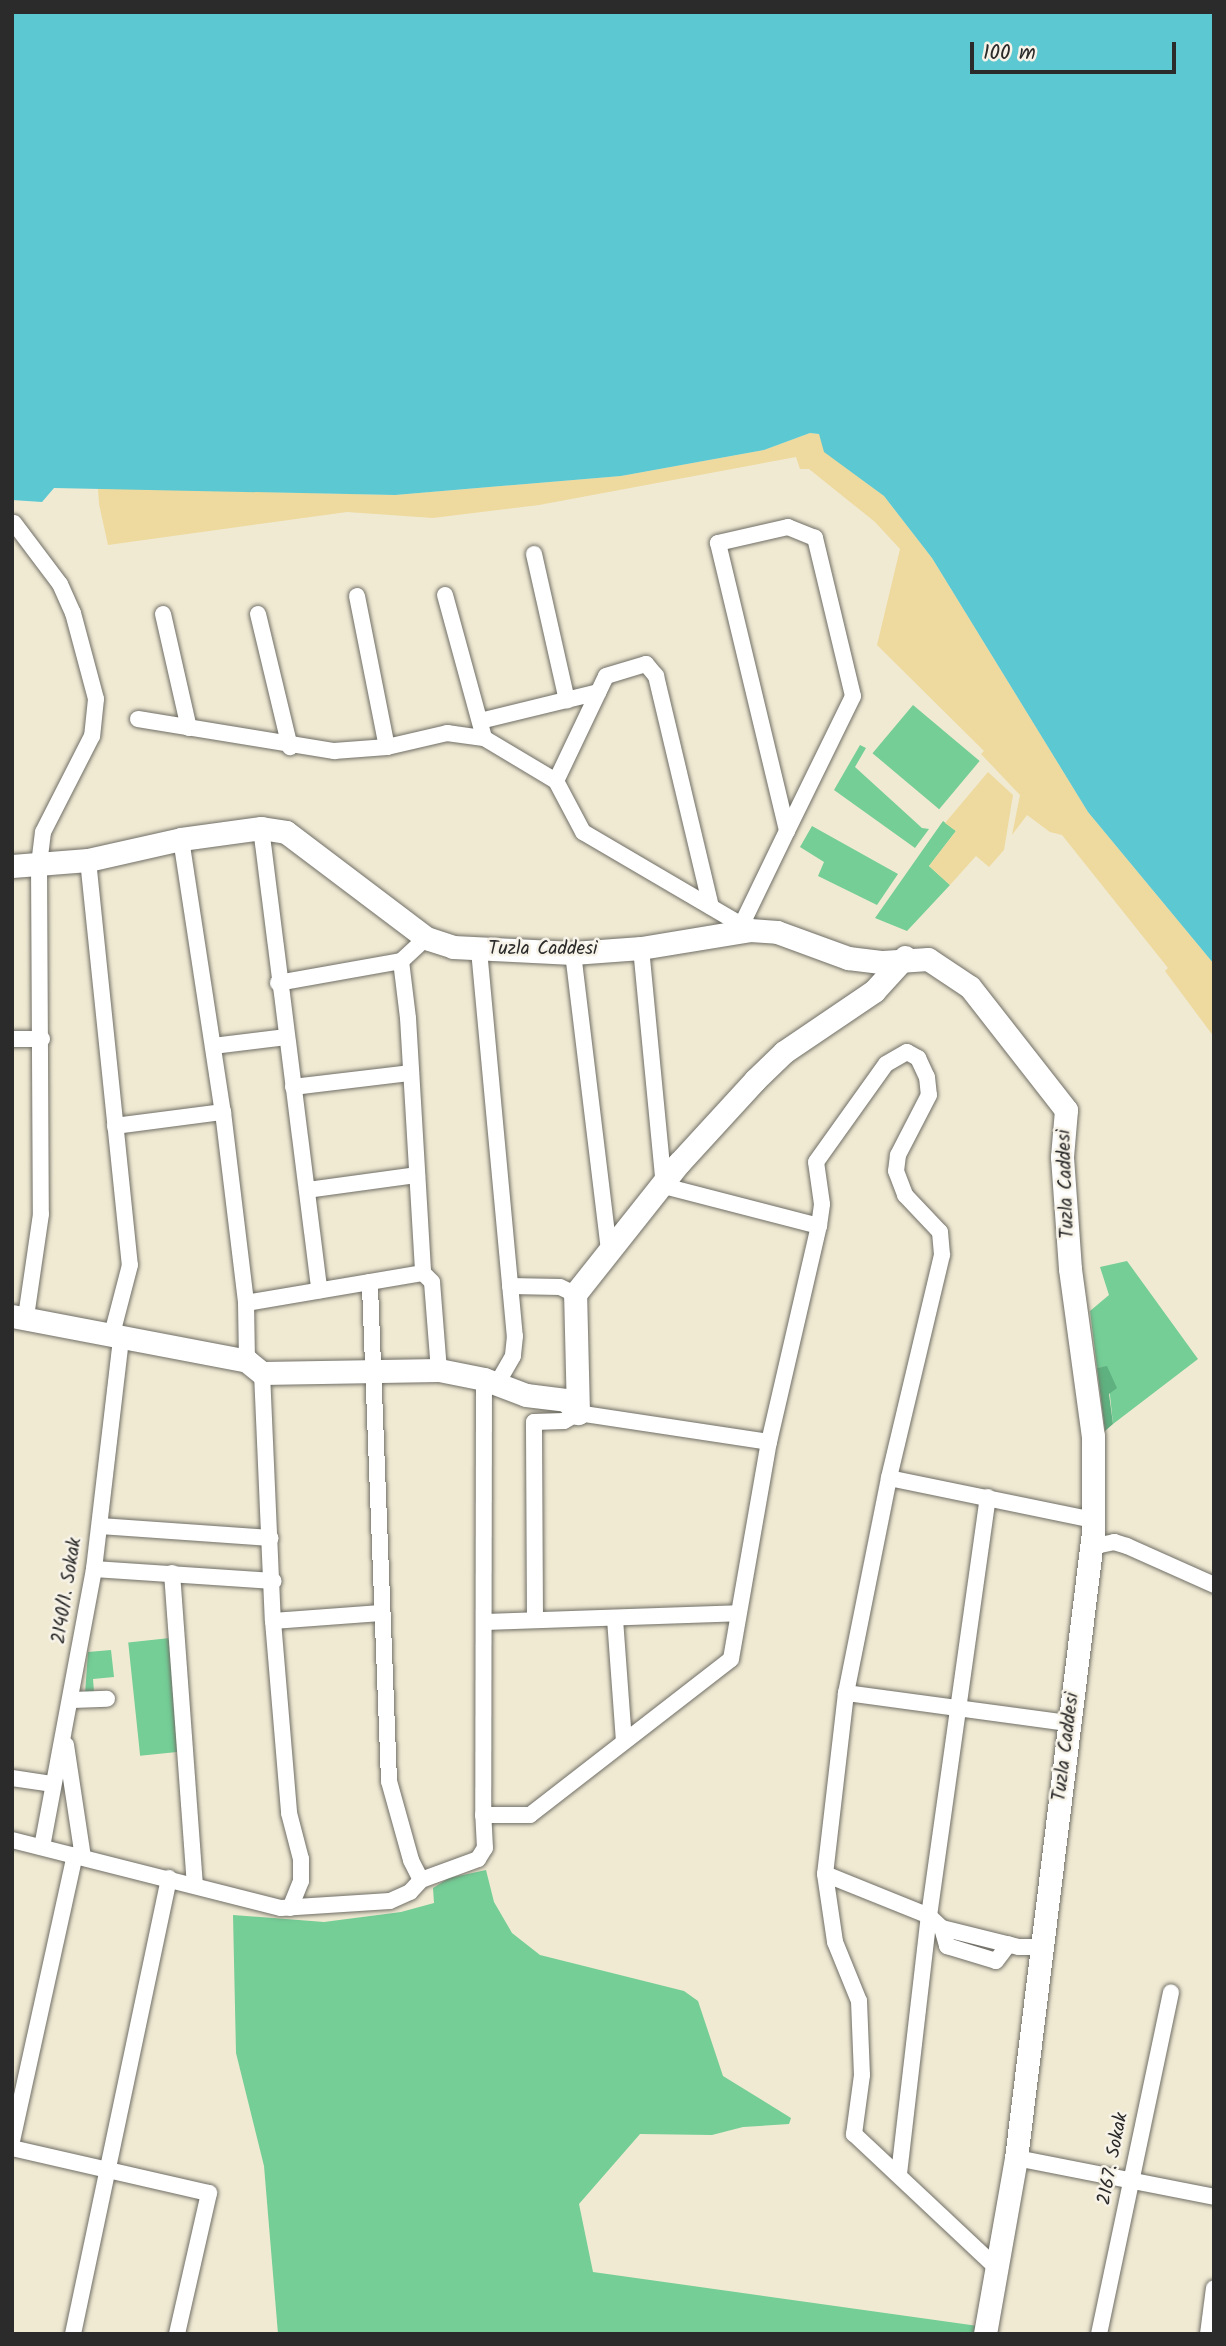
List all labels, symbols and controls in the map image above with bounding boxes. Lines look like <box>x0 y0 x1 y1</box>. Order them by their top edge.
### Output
scale bar <box>974 28 1180 72</box>
text: 100 m <box>983 37 1036 70</box>
street label: Tuzla Caddesi <box>488 939 598 961</box>
street label: Tuzla Caddesi <box>1054 1129 1080 1239</box>
street label: 2140/1. Sokak <box>48 1536 88 1646</box>
street label: Tuzla Caddesi <box>1049 1691 1085 1803</box>
street label: 2167. Sokak <box>1094 2111 1134 2207</box>

